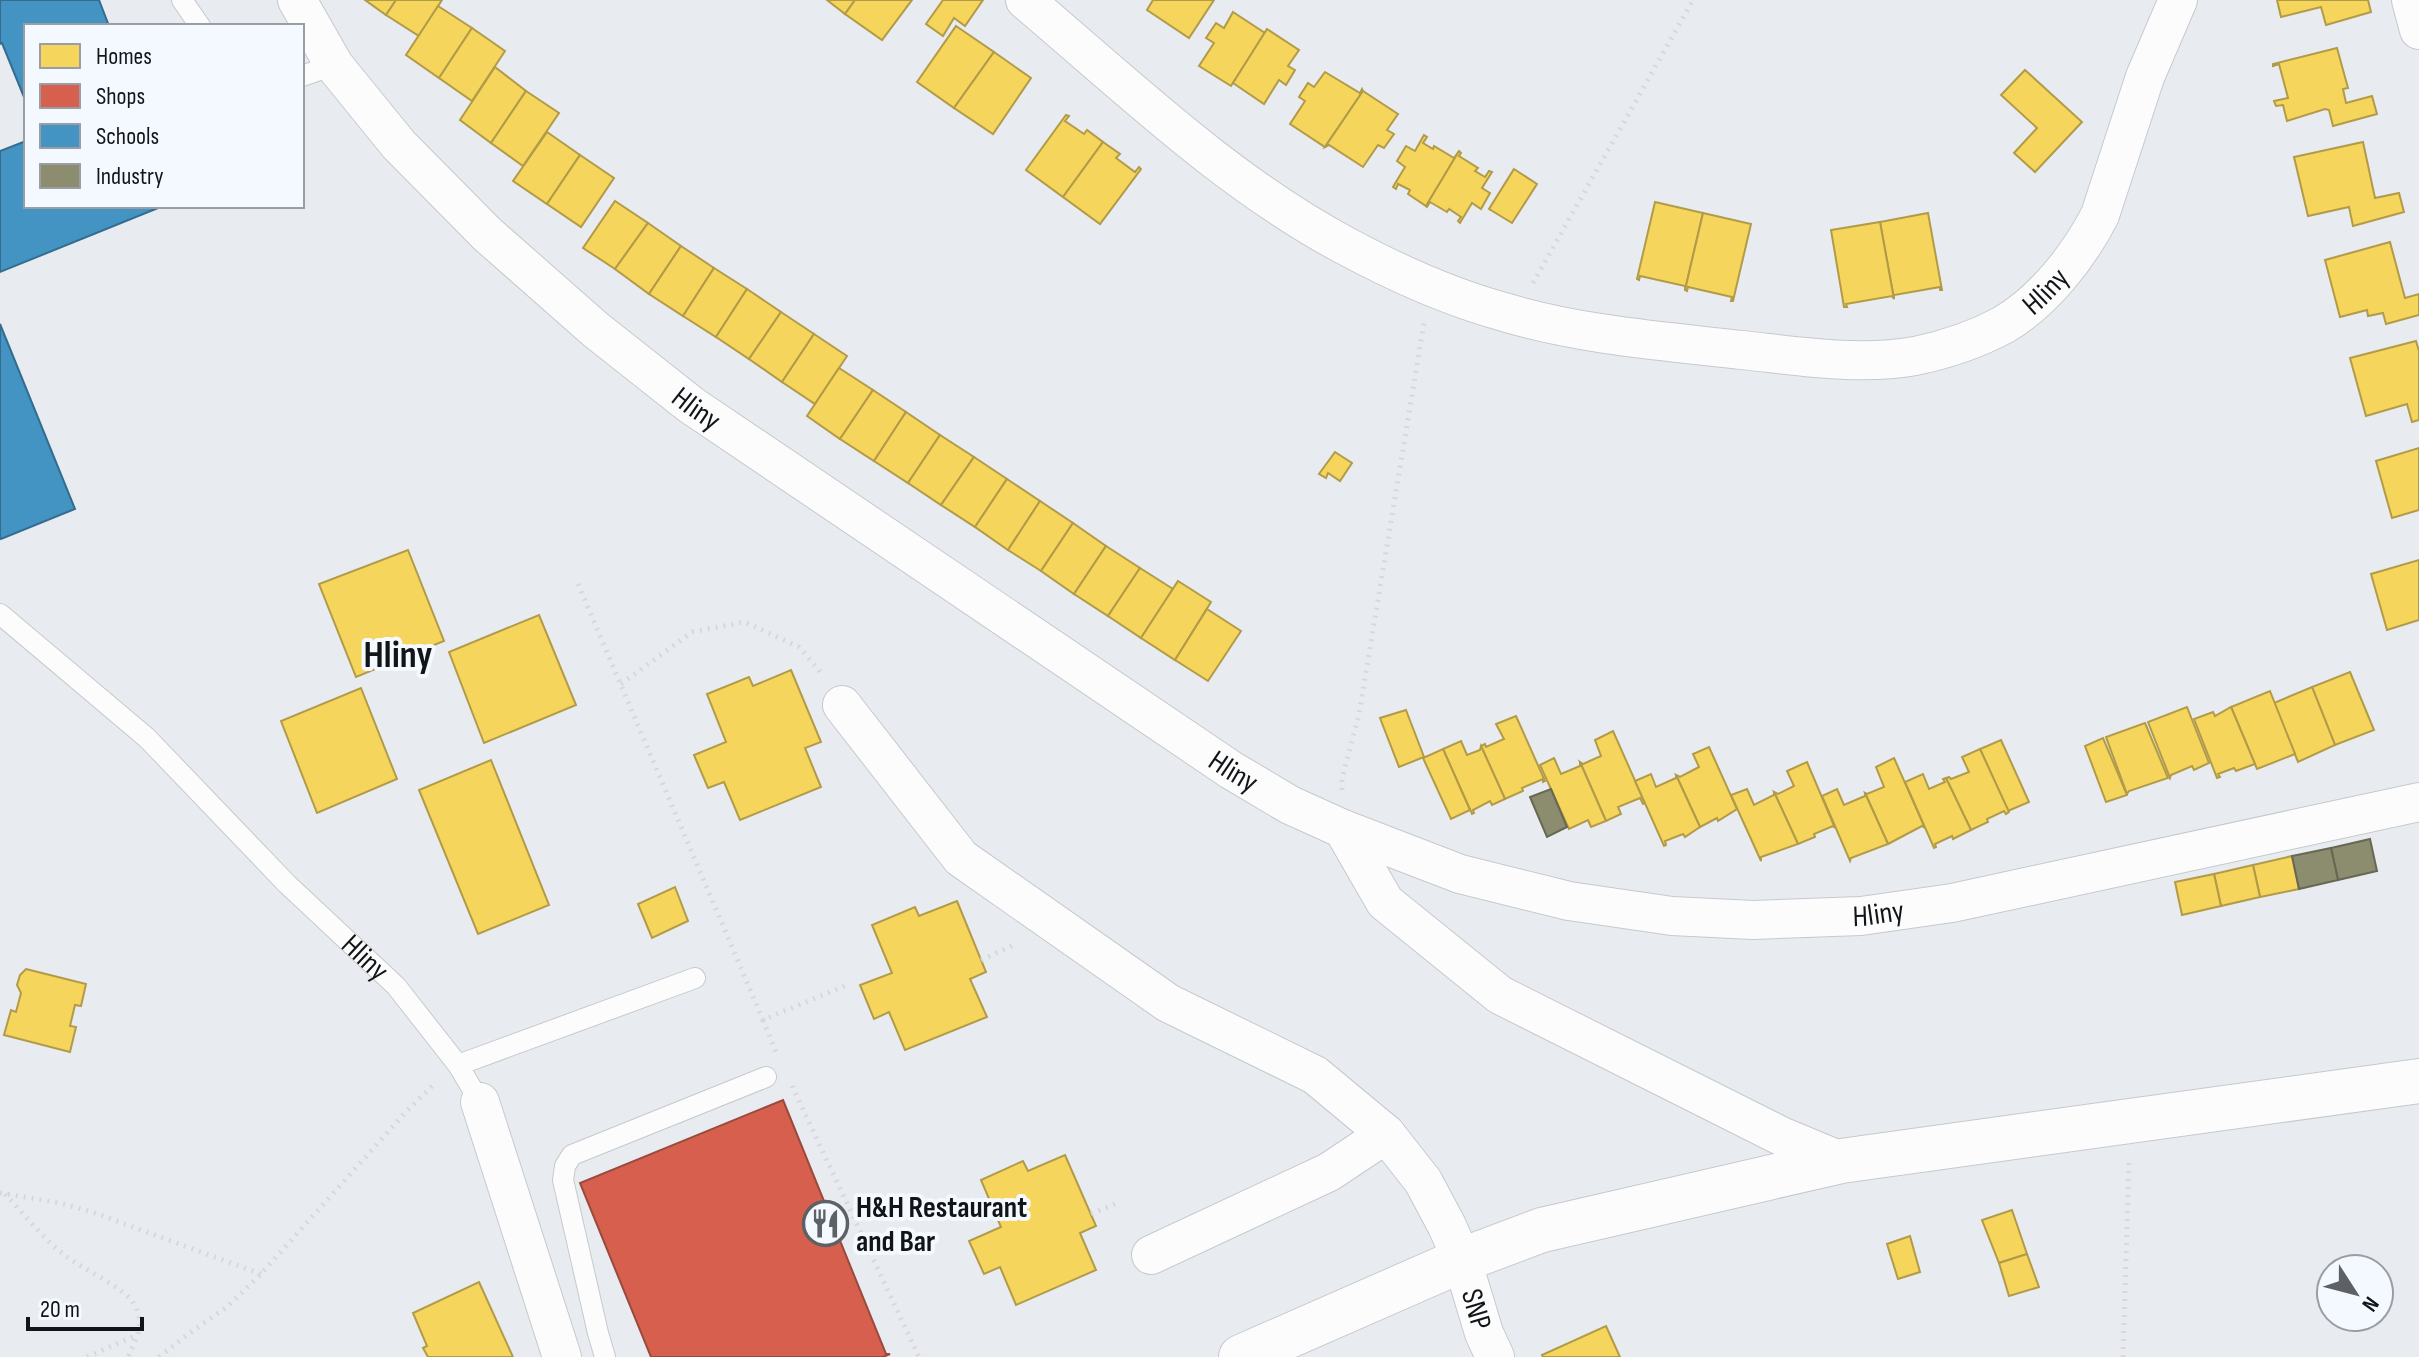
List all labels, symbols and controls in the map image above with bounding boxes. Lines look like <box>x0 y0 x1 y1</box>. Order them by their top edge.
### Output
legend <box>24 24 304 208</box>
text: Homes <box>96 42 152 71</box>
text: Shops <box>96 82 145 111</box>
text: Schools <box>96 122 159 151</box>
text: Industry <box>96 162 163 191</box>
street label: Hliny <box>2015 261 2077 323</box>
street label: Hliny <box>664 380 728 439</box>
district label: Hliny <box>364 633 433 678</box>
street label: Hliny <box>1201 743 1265 801</box>
street label: Hliny <box>1852 893 1907 935</box>
street label: Hliny <box>334 927 396 989</box>
place label: H&H Restaurant and Bar <box>856 1190 1027 1260</box>
restaurant icon: H&H Restaurant and Bar <box>801 1200 849 1248</box>
north arrow <box>2315 1253 2395 1333</box>
scale bar <box>28 1281 142 1331</box>
street label: SNP <box>1453 1285 1499 1334</box>
text: N <box>2356 1291 2384 1317</box>
text: 20 m <box>40 1295 80 1324</box>

